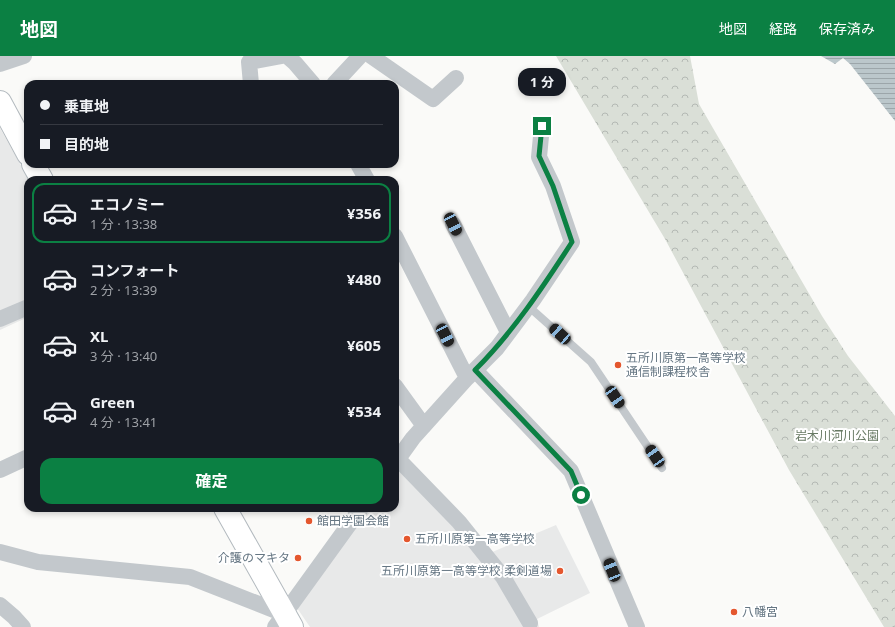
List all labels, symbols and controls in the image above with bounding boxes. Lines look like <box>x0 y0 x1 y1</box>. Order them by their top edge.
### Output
text: 地図 <box>20 16 58 42</box>
text: 地図 <box>719 19 747 38</box>
text: 経路 <box>769 19 797 38</box>
text: 保存済み <box>819 19 875 38</box>
callout: 1 分 <box>518 68 566 96</box>
text: 1 分 <box>530 73 554 91</box>
text: 乗車地 <box>64 96 109 116</box>
route end <box>533 117 551 135</box>
text: 目的地 <box>64 134 109 154</box>
text: エコノミー <box>90 194 165 214</box>
icon: car <box>42 195 78 231</box>
text: ¥356 <box>347 203 381 223</box>
car <box>442 211 464 237</box>
text: 1 分 · 13:38 <box>90 215 157 233</box>
text: コンフォート <box>90 260 180 280</box>
icon: car <box>42 261 78 297</box>
text: ¥480 <box>347 269 381 289</box>
text: 2 分 · 13:39 <box>90 281 157 299</box>
car <box>434 322 456 348</box>
car <box>547 322 573 346</box>
text: XL <box>90 326 108 346</box>
icon: car <box>42 327 78 363</box>
text: ¥605 <box>347 335 381 355</box>
text: 3 分 · 13:40 <box>90 347 157 365</box>
place label: 五所川原第一高等学校 通信制課程校舎 <box>626 349 746 380</box>
marker: 五所川原第一高等学校 通信制課程校舎 <box>613 360 623 370</box>
car <box>603 384 627 410</box>
text: Green <box>90 392 135 412</box>
icon: car <box>42 393 78 429</box>
text: ¥534 <box>347 401 381 421</box>
text: 4 分 · 13:41 <box>90 413 157 431</box>
park label: 岩木川河川公園 <box>795 427 879 444</box>
car <box>643 443 667 469</box>
button: 確定 <box>40 458 383 504</box>
route start <box>572 486 590 504</box>
place label: 館田学園会館 <box>317 512 389 529</box>
marker: 館田学園会館 <box>304 516 314 526</box>
place label: 五所川原第一高等学校 <box>415 530 535 547</box>
marker: 五所川原第一高等学校 <box>402 534 412 544</box>
place label: 介護のマキタ <box>218 549 290 566</box>
marker: 介護のマキタ <box>293 553 303 563</box>
car <box>602 557 622 583</box>
place label: 五所川原第一高等学校 柔剣道場 <box>381 562 552 579</box>
marker: 五所川原第一高等学校 柔剣道場 <box>555 566 565 576</box>
place label: 八幡宮 <box>742 603 778 620</box>
marker: 八幡宮 <box>729 607 739 617</box>

